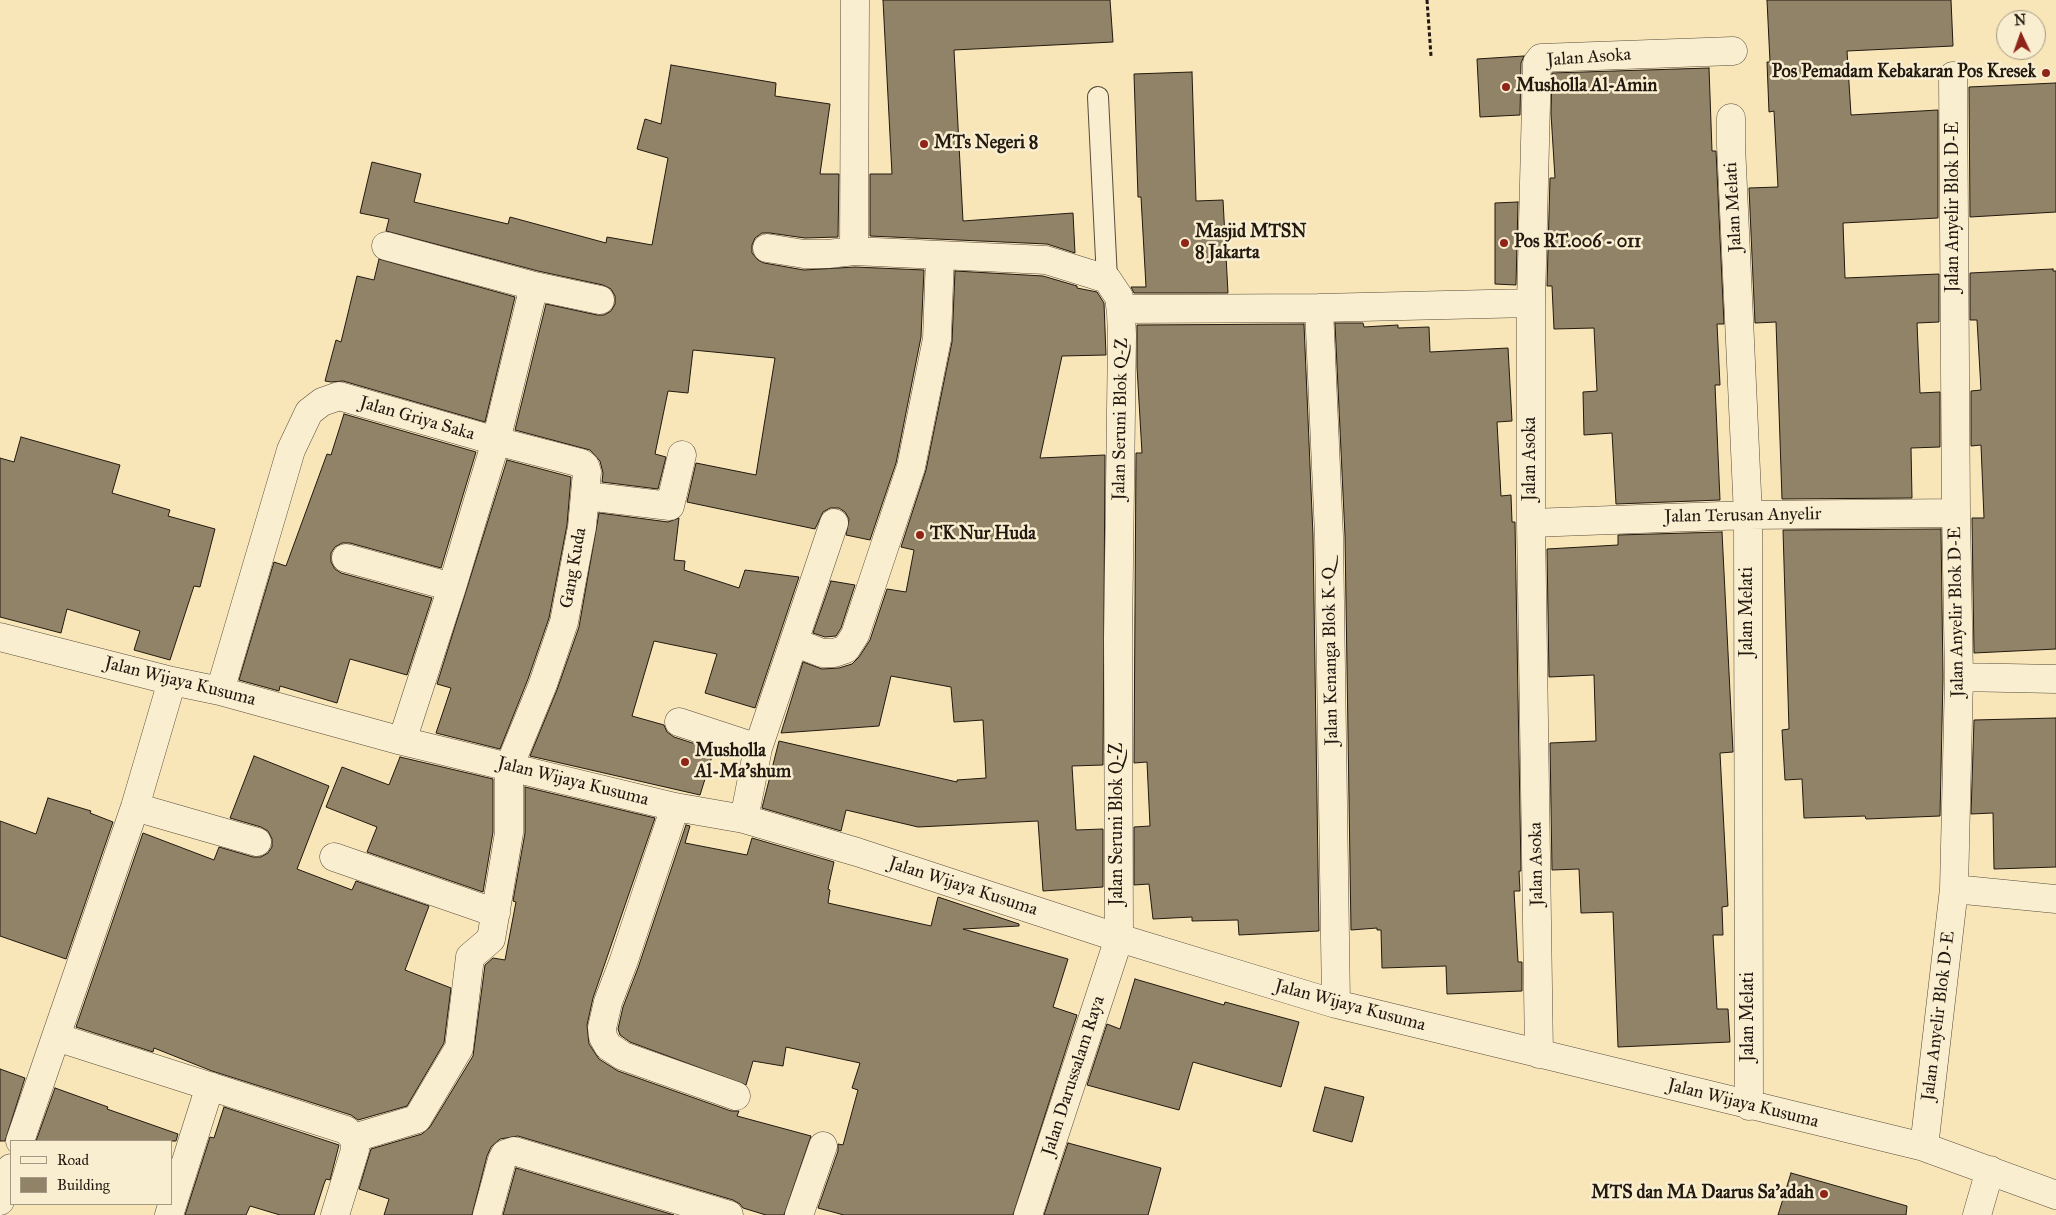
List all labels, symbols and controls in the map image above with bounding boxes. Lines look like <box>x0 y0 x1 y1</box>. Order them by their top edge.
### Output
north arrow <box>1996 10 2046 60</box>
text: N <box>2014 12 2027 29</box>
street label: Jalan Asoka <box>1546 44 1632 72</box>
place label: Pos Pemadam Kebakaran Pos Kresek <box>1772 62 2036 84</box>
marker: Pos Pemadam Kebakaran Pos Kresek <box>2040 67 2052 79</box>
place label: Musholla Al-Amin <box>1516 76 1657 98</box>
marker: Musholla Al-Amin <box>1500 81 1512 93</box>
street label: Jalan Anyelir Blok D-E <box>1943 122 1965 292</box>
place label: MTs Negeri 8 <box>934 133 1038 155</box>
marker: MTs Negeri 8 <box>918 138 930 150</box>
street label: Jalan Melati <box>1721 161 1747 253</box>
place label: Masjid MTSN 8 Jakarta <box>1195 222 1306 264</box>
place label: Pos RT.006 - 011 <box>1514 232 1641 254</box>
marker: Masjid MTSN 8 Jakarta <box>1179 237 1191 249</box>
marker: Pos RT.006 - 011 <box>1498 237 1510 249</box>
street label: Jalan Seruni Blok Q-Z <box>1109 337 1133 501</box>
street label: Jalan Griya Saka <box>357 392 477 446</box>
street label: Jalan Asoka <box>1520 417 1542 501</box>
street label: Jalan Terusan Anyelir <box>1664 504 1822 528</box>
place label: TK Nur Huda <box>930 524 1036 546</box>
street label: Gang Kuda <box>556 526 592 610</box>
street label: Jalan Anyelir Blok D-E <box>1945 526 1969 698</box>
marker: TK Nur Huda <box>914 529 926 541</box>
street label: Jalan Kenanga Blok K-Q <box>1319 567 1343 745</box>
street label: Jalan Melati <box>1737 567 1759 657</box>
street label: Jalan Wijaya Kusuma <box>102 653 258 711</box>
place label: Musholla Al-Ma'shum <box>695 741 791 784</box>
street label: Jalan Seruni Blok Q-Z <box>1107 743 1129 905</box>
street label: Jalan Wijaya Kusuma <box>495 753 651 811</box>
marker: Musholla Al-Ma'shum <box>679 756 691 768</box>
street label: Jalan Asoka <box>1525 822 1549 906</box>
street label: Jalan Wijaya Kusuma <box>886 853 1040 921</box>
street label: Jalan Anyelir Blok D-E <box>1918 930 1960 1102</box>
street label: Jalan Melati <box>1738 972 1760 1062</box>
street label: Jalan Wijaya Kusuma <box>1272 975 1428 1037</box>
street label: Jalan Darussalam Raya <box>1038 993 1110 1159</box>
street label: Jalan Wijaya Kusuma <box>1665 1075 1821 1133</box>
legend <box>10 1140 172 1205</box>
text: Road <box>57 1151 89 1169</box>
text: Building <box>57 1176 110 1194</box>
place label: MTS dan MA Daarus Sa'adah <box>1591 1183 1814 1205</box>
marker: MTS dan MA Daarus Sa'adah <box>1818 1188 1830 1200</box>

